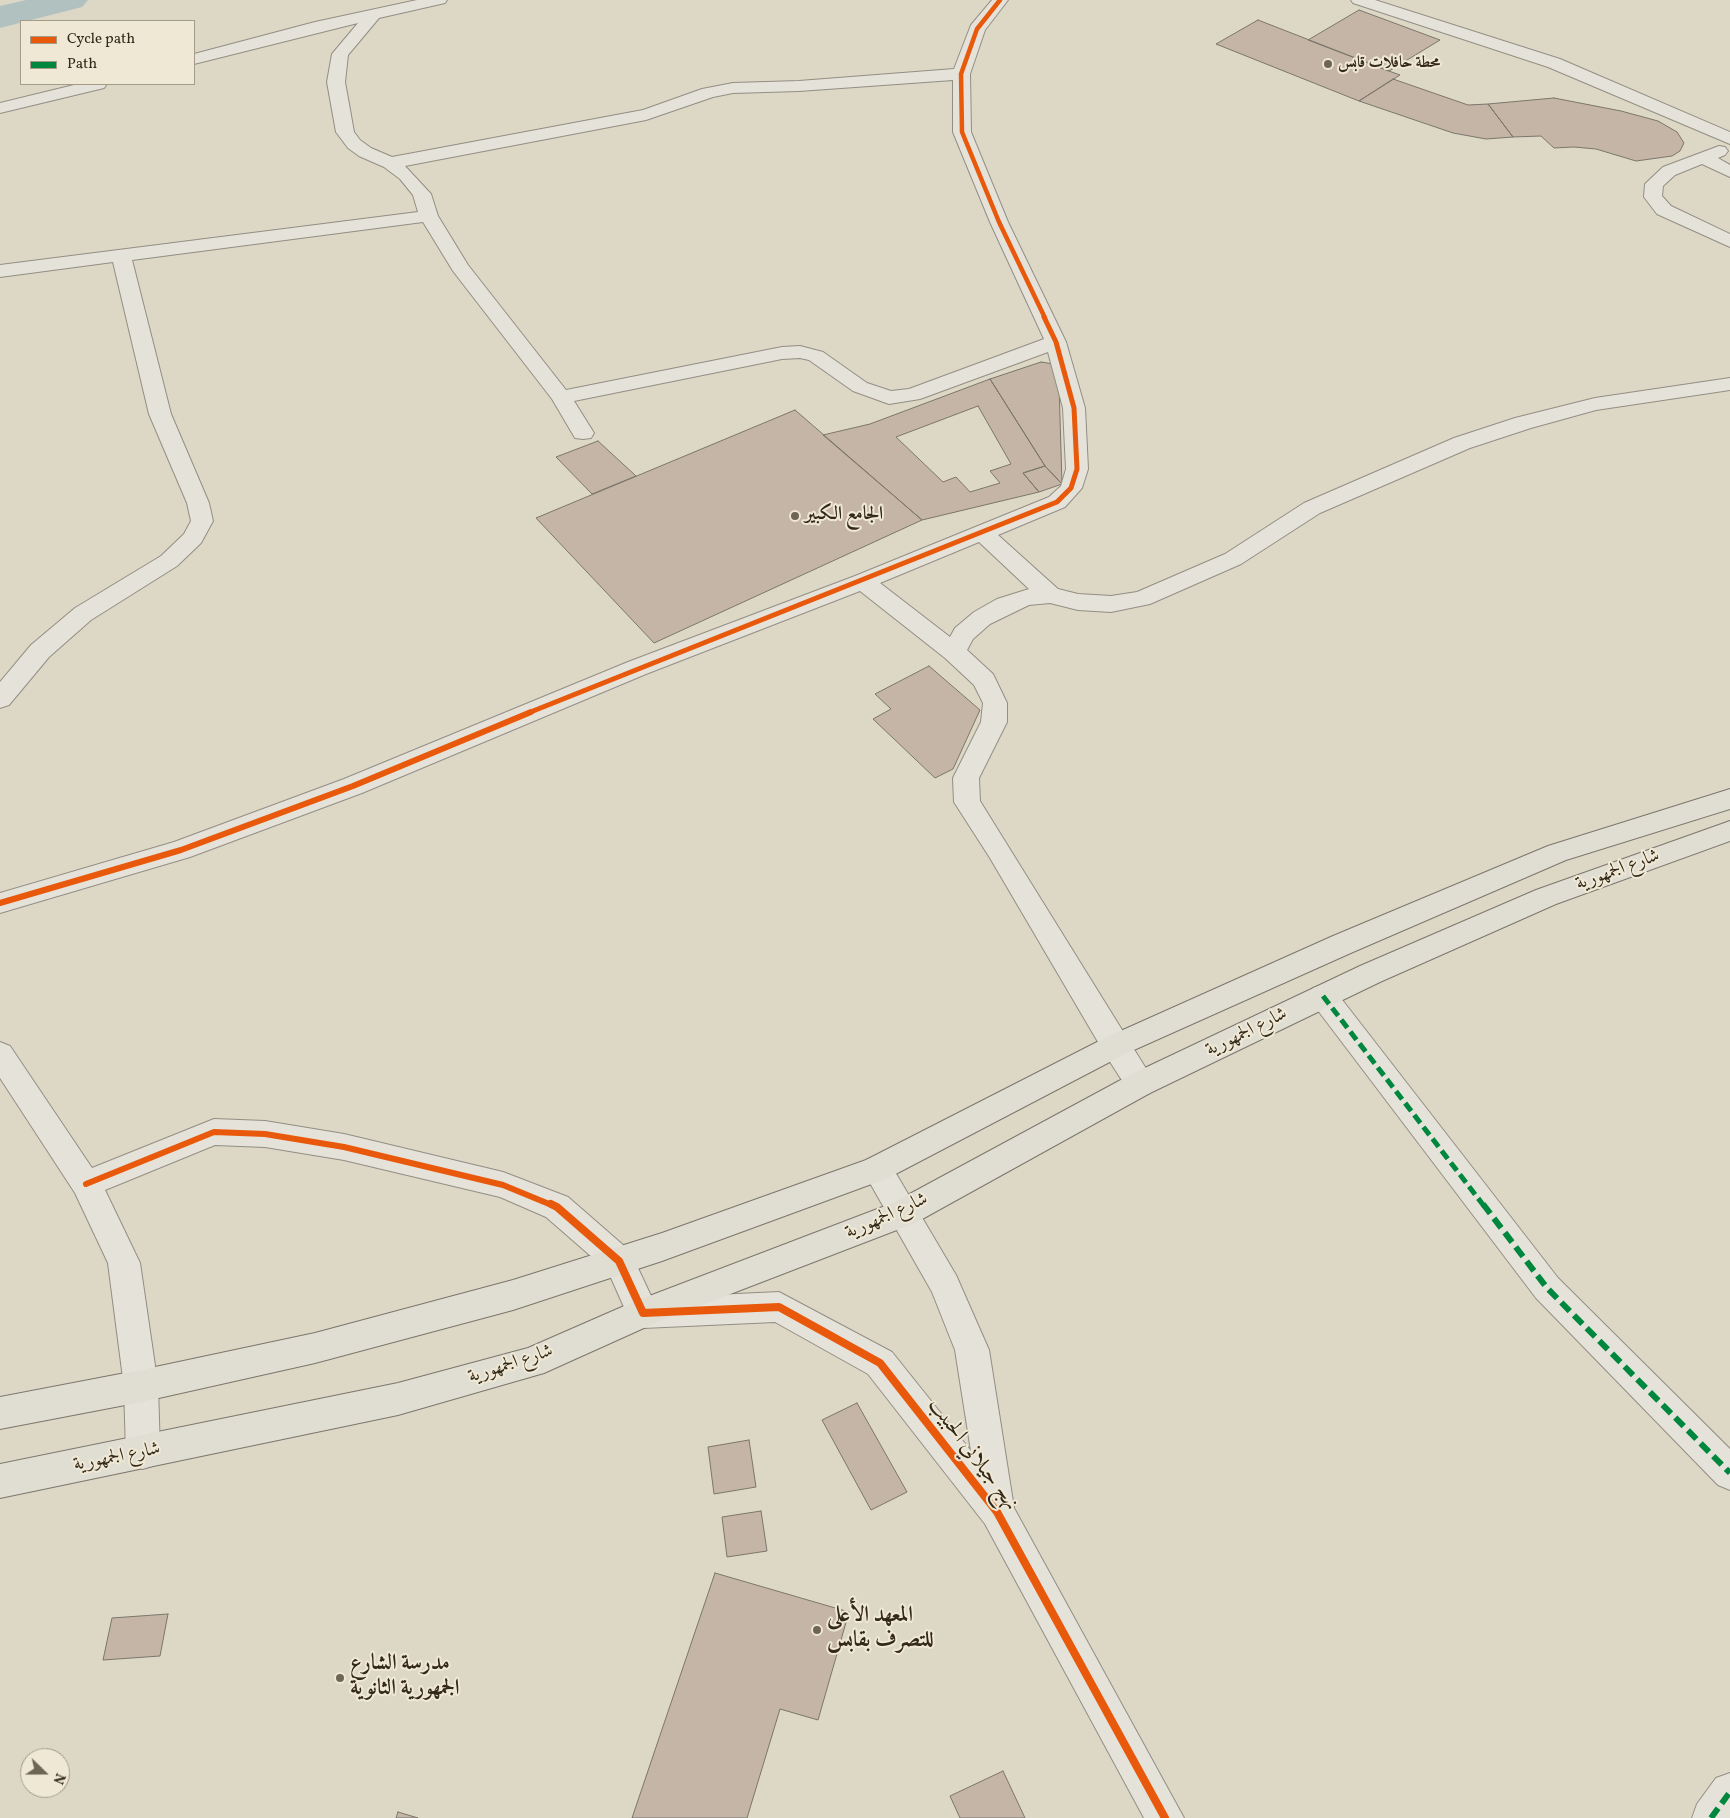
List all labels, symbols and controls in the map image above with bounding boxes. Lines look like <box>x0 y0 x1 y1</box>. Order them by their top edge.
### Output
legend <box>20 20 195 85</box>
text: Cycle path <box>67 29 135 50</box>
text: Path <box>67 54 97 75</box>
place label: محطة حافلات قابس <box>1338 54 1440 74</box>
marker: محطة حافلات قابس <box>1322 58 1334 70</box>
place label: الجامع الكبير <box>805 505 883 527</box>
marker: الجامع الكبير <box>789 510 801 522</box>
street label: شارع الجمهورية <box>1573 845 1663 897</box>
street label: شارع الجمهورية <box>1203 1003 1291 1063</box>
street label: شارع الجمهورية <box>842 1189 932 1245</box>
street label: شارع الجمهورية <box>466 1341 556 1389</box>
street label: نهج جيلاني الحبيب <box>921 1393 1023 1517</box>
street label: شارع الجمهورية <box>72 1438 162 1478</box>
place label: المعهد الأعلى للتصرف بقابس <box>827 1604 934 1655</box>
marker: المعهد الأعلى للتصرف بقابس <box>811 1624 823 1636</box>
place label: مدرسة الشارع الجمهورية الثانوية <box>350 1652 460 1704</box>
marker: مدرسة الشارع الجمهورية الثانوية <box>334 1672 346 1684</box>
north arrow <box>20 1748 70 1798</box>
text: N <box>48 1770 69 1787</box>

